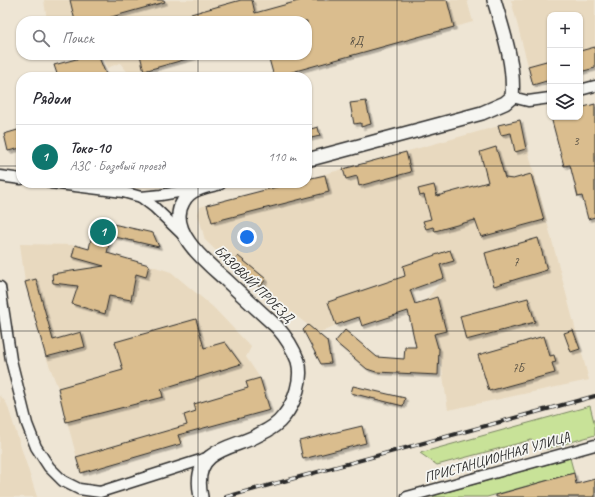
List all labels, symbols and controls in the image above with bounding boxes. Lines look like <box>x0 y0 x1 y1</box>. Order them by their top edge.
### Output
map controls <box>547 12 583 120</box>
button: + <box>547 12 583 48</box>
search box <box>16 16 312 60</box>
icon: search <box>30 27 52 49</box>
text: Поиск <box>62 29 94 48</box>
house number: 8Д <box>349 33 364 49</box>
button: − <box>547 48 583 84</box>
button: layers <box>547 84 583 120</box>
text: Рядом <box>32 88 70 109</box>
house number: 3 <box>573 133 580 149</box>
text: Токо-10 <box>70 139 111 158</box>
text: 1 <box>42 149 48 165</box>
text: 110 m <box>268 149 296 165</box>
text: АЗС · Базовый проезд <box>70 158 165 174</box>
pin: 1 <box>90 217 116 247</box>
your location <box>237 227 257 247</box>
street label: БАЗОВЫЙ ПРОЕЗД <box>211 242 298 327</box>
house number: 7 <box>513 254 519 270</box>
house number: 7Б <box>512 360 526 376</box>
street label: ПРИСТАНЦИОННАЯ УЛИЦА <box>422 428 573 486</box>

